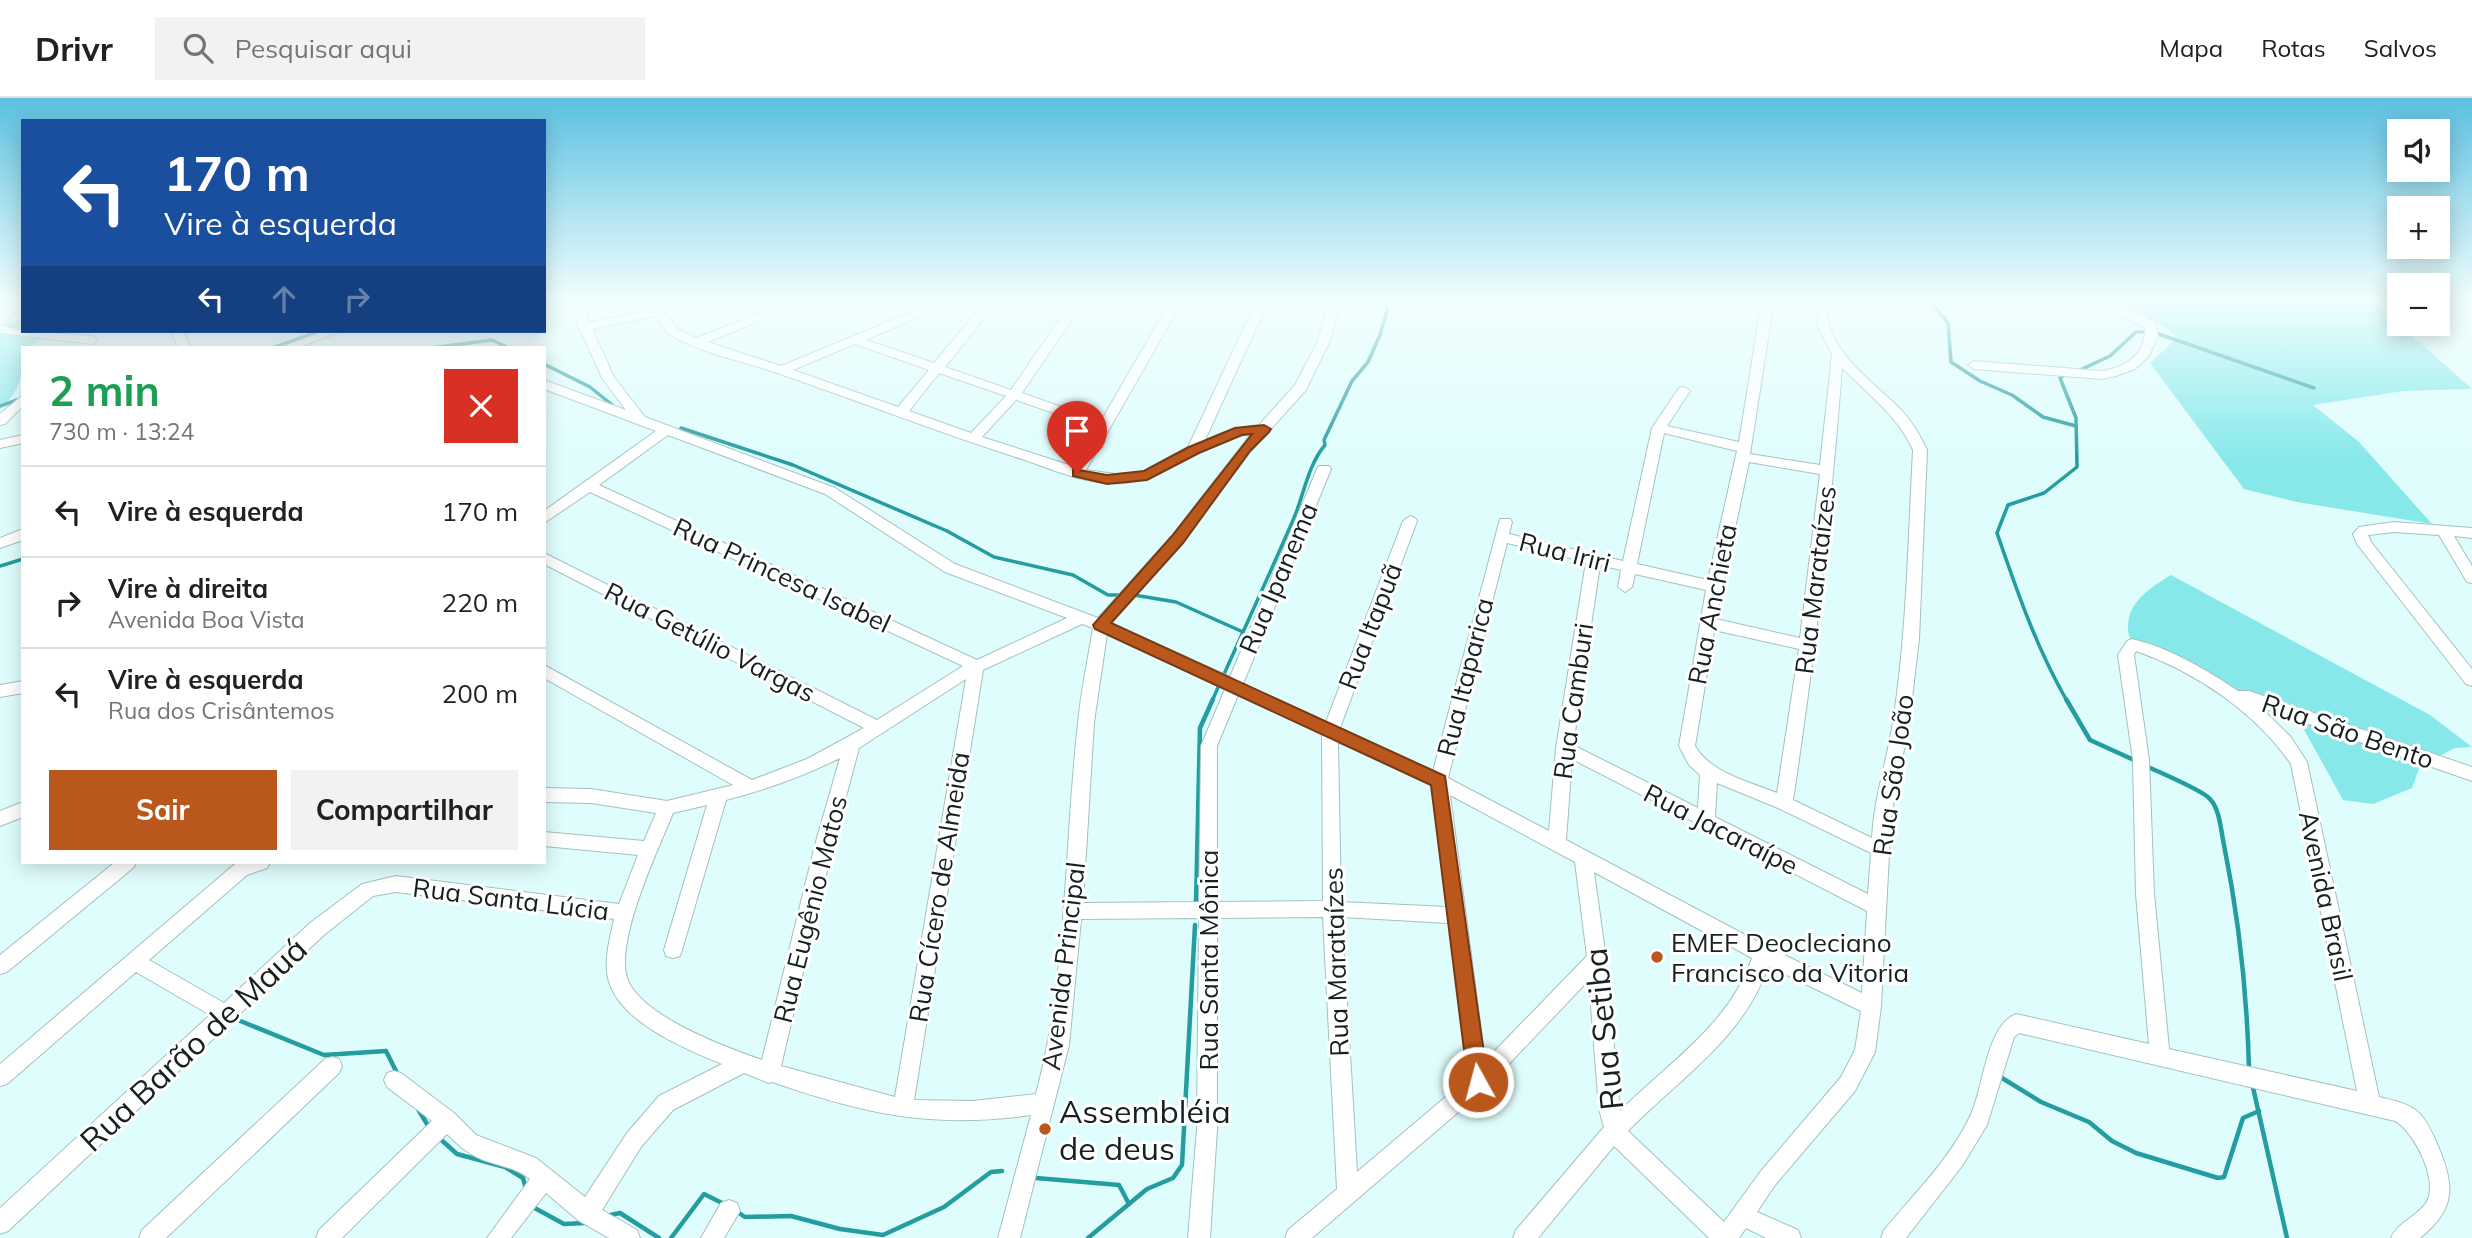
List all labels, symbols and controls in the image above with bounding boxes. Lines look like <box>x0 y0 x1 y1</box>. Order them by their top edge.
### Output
search box <box>155 17 645 80</box>
text: Drivr <box>35 28 113 69</box>
icon: search <box>179 29 217 67</box>
text: Pesquisar aqui <box>235 32 412 65</box>
text: Mapa <box>2159 33 2223 63</box>
text: Rotas <box>2261 33 2326 63</box>
text: Salvos <box>2364 33 2437 63</box>
map controls <box>2387 119 2450 336</box>
button: sound <box>2387 119 2450 182</box>
text: 170 m <box>164 142 310 203</box>
icon: left <box>49 147 140 238</box>
button: + <box>2387 196 2450 259</box>
text: Vire à esquerda <box>164 203 397 243</box>
button: − <box>2387 273 2450 336</box>
icon: left <box>192 280 230 318</box>
icon: ahead <box>265 280 303 318</box>
icon: right <box>338 280 376 318</box>
text: 2 min <box>49 364 160 417</box>
button: close <box>444 369 518 443</box>
pin <box>1047 401 1107 473</box>
icon: arrive <box>1058 412 1096 450</box>
text: 730 m · 13:24 <box>49 417 194 446</box>
street label: Rua Marataízes <box>1787 484 1843 676</box>
icon: left <box>49 493 87 531</box>
text: Vire à esquerda <box>108 495 304 528</box>
text: 170 m <box>442 495 518 528</box>
street label: Rua Ipanema <box>1231 497 1325 659</box>
street label: Rua Princesa Isabel <box>668 510 896 640</box>
street label: Rua Anchieta <box>1680 521 1744 687</box>
street label: Rua Iriri <box>1516 525 1614 579</box>
street label: Rua Itapuã <box>1331 558 1409 694</box>
text: Vire à direita <box>108 572 268 605</box>
street label: Rua Getúlio Vargas <box>599 575 821 709</box>
icon: right <box>49 584 87 622</box>
text: 220 m <box>442 586 518 619</box>
street label: Rua Itaparica <box>1429 594 1501 760</box>
text: Avenida Boa Vista <box>108 605 305 634</box>
street label: Rua Camburi <box>1546 621 1600 781</box>
text: Vire à esquerda <box>108 663 304 696</box>
icon: left <box>49 675 87 713</box>
text: 200 m <box>442 677 518 710</box>
street label: Rua São Bento <box>2258 686 2438 776</box>
street label: Rua São João <box>1865 692 1921 858</box>
text: Rua dos Crisântemos <box>108 696 335 725</box>
street label: Rua Cícero de Almeida <box>901 749 977 1025</box>
button: Sair <box>49 770 277 850</box>
button: Compartilhar <box>291 770 518 850</box>
street label: Rua Jacaraípe <box>1638 776 1804 882</box>
street label: Rua Eugênio Matos <box>766 792 854 1026</box>
street label: Avenida Brasil <box>2292 808 2360 984</box>
street label: Rua Santa Mônica <box>1192 850 1225 1070</box>
street label: Avenida Principal <box>1034 860 1092 1072</box>
street label: Rua Marataízes <box>1316 867 1356 1057</box>
street label: Rua Santa Lúcia <box>411 871 611 927</box>
place label: EMEF Deocleciano Francisco da Vitoria <box>1671 926 1909 989</box>
street label: Rua Barão de Mauá <box>71 928 315 1160</box>
street label: Rua Setiba <box>1575 946 1631 1112</box>
marker: EMEF Deocleciano Francisco da Vitoria <box>1649 949 1665 965</box>
position arrow <box>1441 1045 1515 1119</box>
place label: Assembléia de deus <box>1059 1091 1231 1168</box>
marker: Assembléia de deus <box>1037 1121 1053 1137</box>

